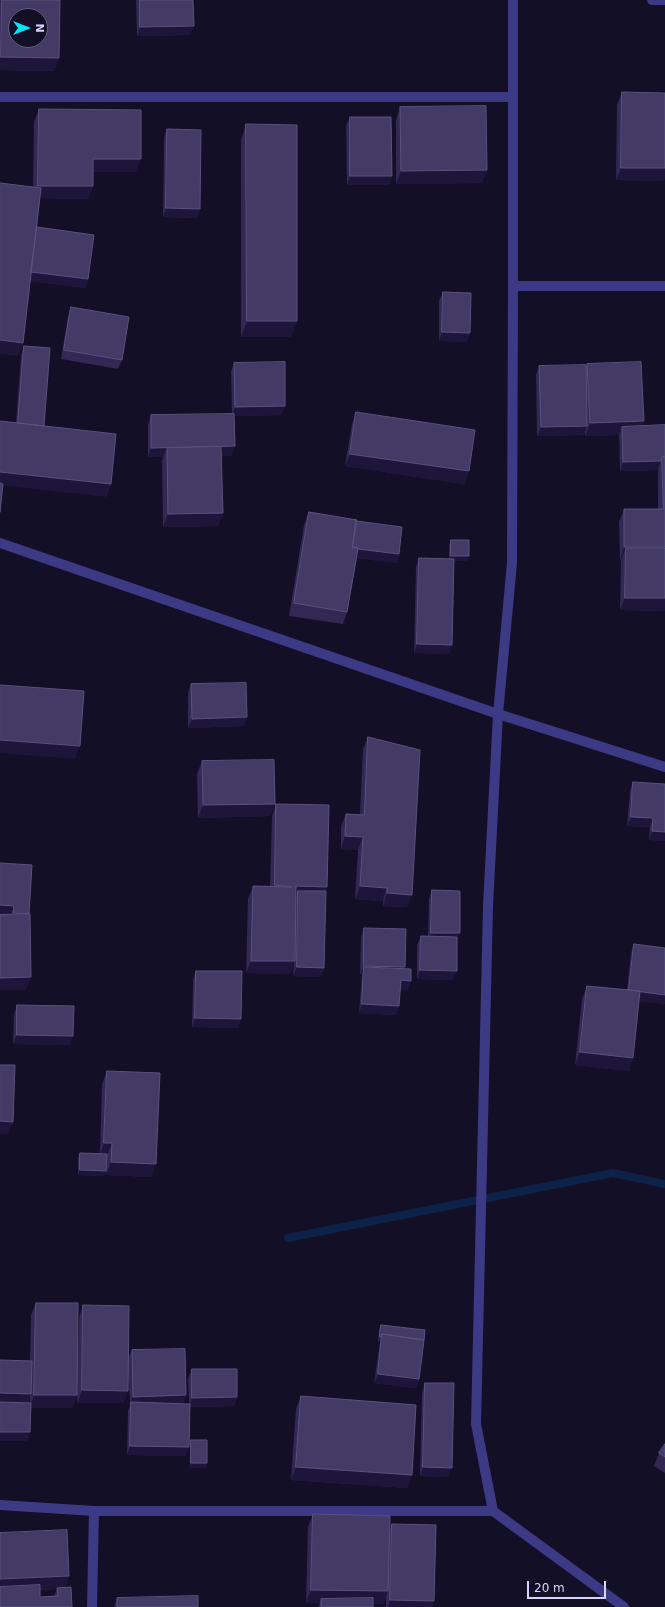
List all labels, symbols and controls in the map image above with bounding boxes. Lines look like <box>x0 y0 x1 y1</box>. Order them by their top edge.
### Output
north arrow <box>8 8 48 48</box>
text: N <box>33 23 46 33</box>
scale bar <box>529 1573 608 1599</box>
text: 20 m <box>534 1581 565 1595</box>

